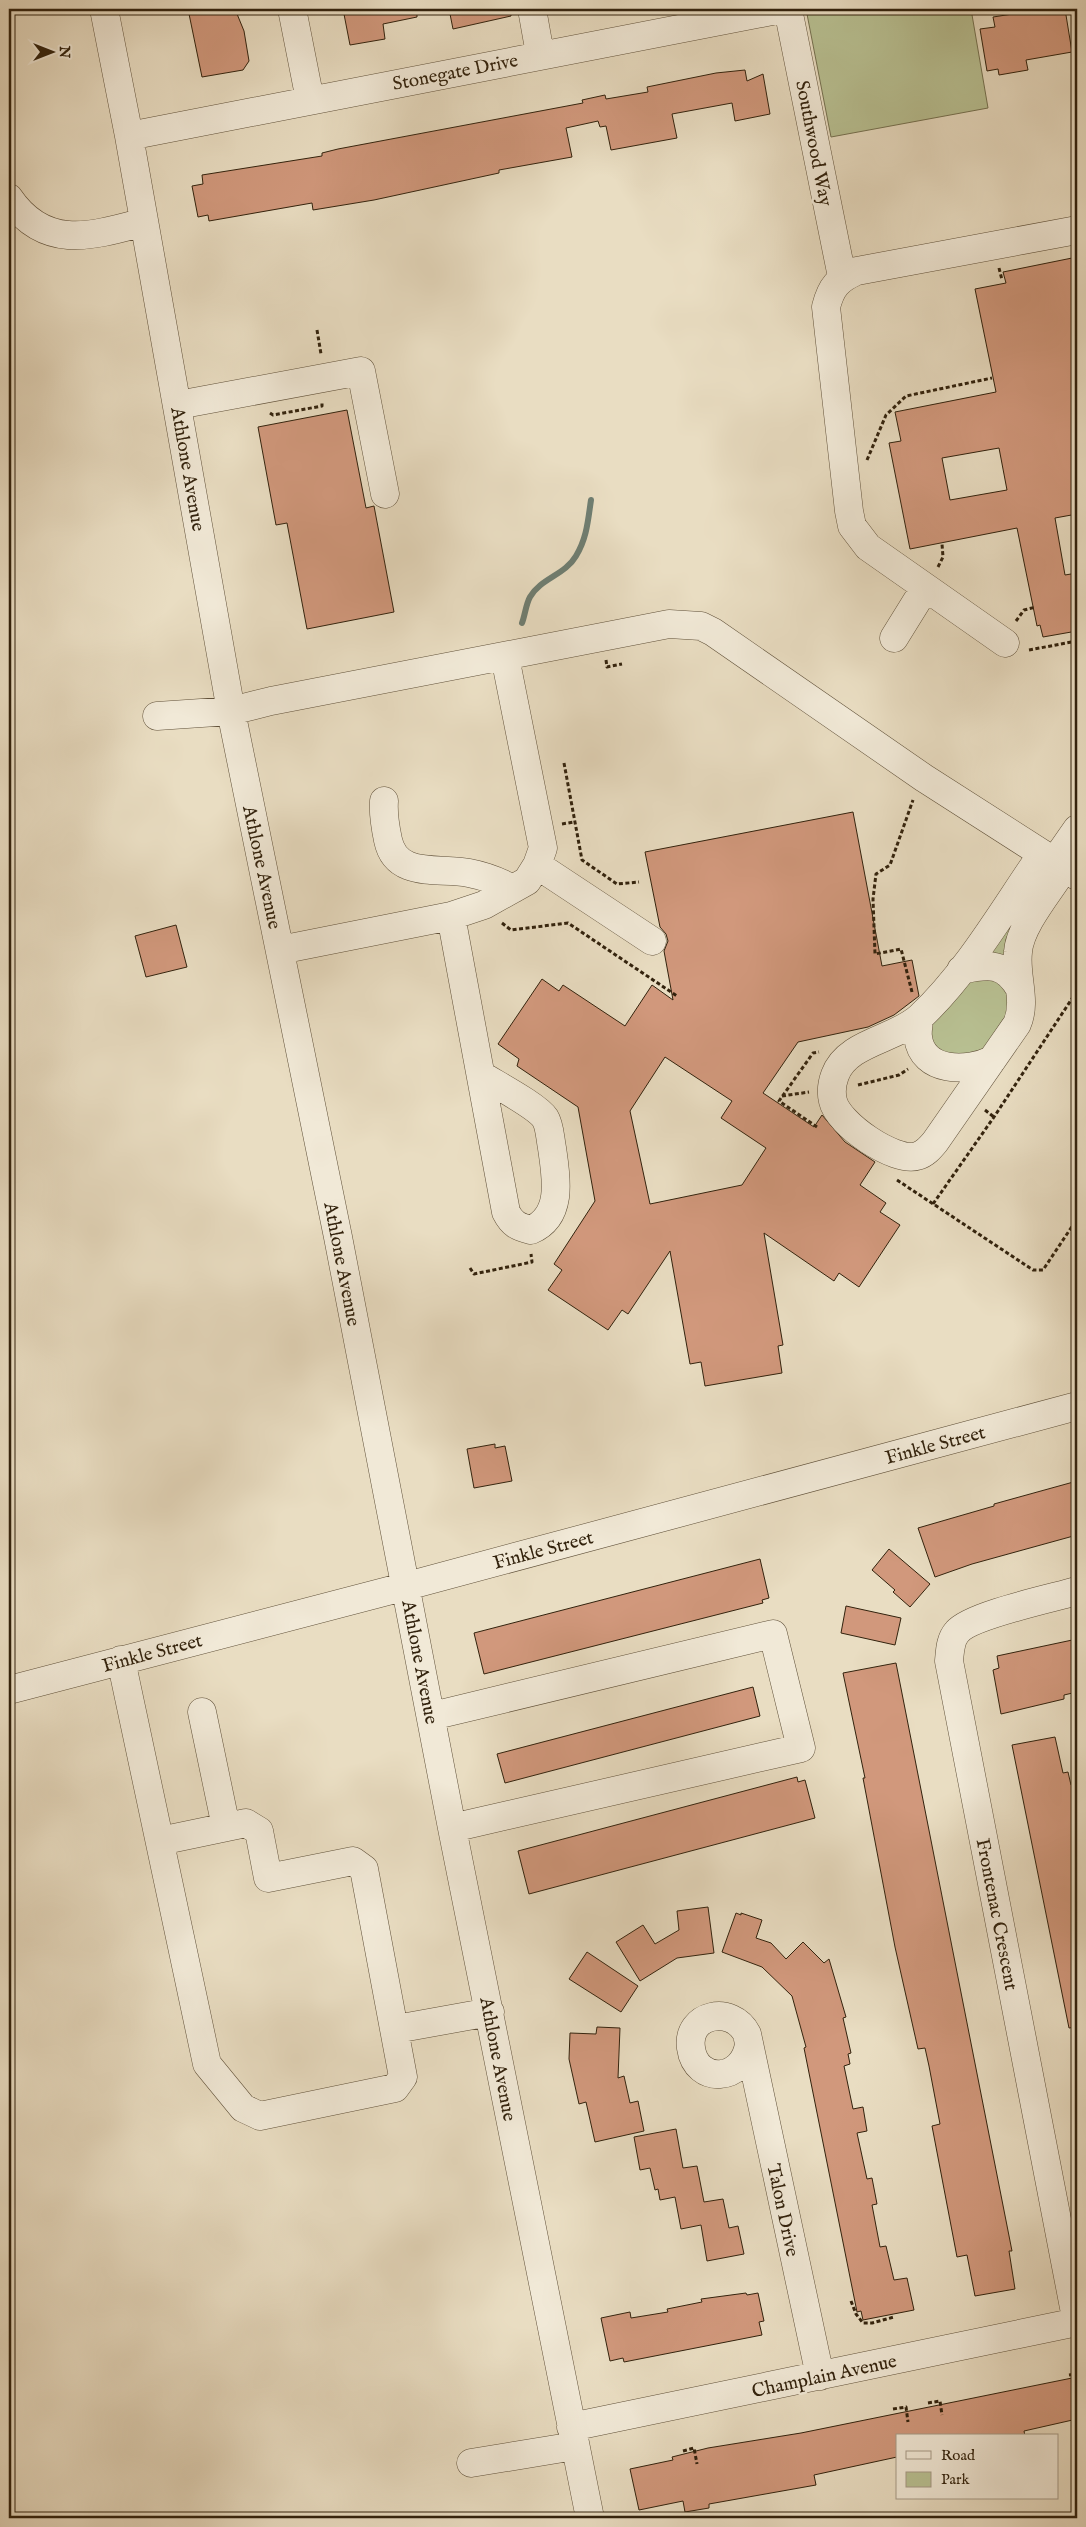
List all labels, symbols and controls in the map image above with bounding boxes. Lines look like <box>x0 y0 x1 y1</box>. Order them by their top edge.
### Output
north arrow <box>28 28 78 78</box>
text: N <box>55 45 73 58</box>
street label: Stonegate Drive <box>391 49 520 97</box>
street label: Southwood Way <box>789 79 837 209</box>
street label: Athlone Avenue <box>164 404 210 534</box>
street label: Athlone Avenue <box>236 802 286 932</box>
street label: Athlone Avenue <box>317 1199 365 1329</box>
street label: Finkle Street <box>883 1421 989 1471</box>
street label: Finkle Street <box>491 1526 597 1576</box>
street label: Athlone Avenue <box>395 1597 443 1727</box>
street label: Finkle Street <box>100 1629 206 1679</box>
street label: Frontenac Crescent <box>970 1836 1023 1993</box>
street label: Athlone Avenue <box>473 1994 521 2124</box>
street label: Talon Drive <box>760 2162 804 2259</box>
street label: Champlain Avenue <box>750 2350 899 2404</box>
legend <box>896 2434 1058 2500</box>
text: Road <box>941 2446 976 2465</box>
text: Park <box>941 2470 971 2489</box>

